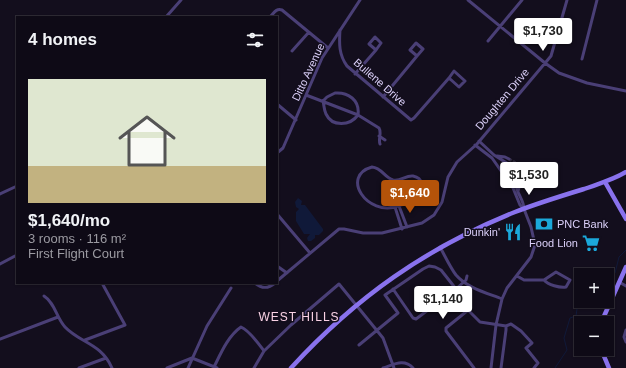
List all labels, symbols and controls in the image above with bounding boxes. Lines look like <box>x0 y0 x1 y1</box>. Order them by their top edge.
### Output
pin: $1,730 <box>510 18 576 52</box>
text: $1,730 <box>523 23 563 38</box>
icon: filters <box>244 29 266 51</box>
text: 4 homes <box>28 30 97 49</box>
street label: Ditto Avenue <box>289 41 327 103</box>
street label: Bullene Drive <box>351 56 409 108</box>
street label: Doughten Drive <box>473 66 531 132</box>
icon: home <box>111 105 183 177</box>
pin: $1,530 <box>496 162 562 196</box>
text: $1,530 <box>509 167 549 182</box>
pin: $1,640 <box>377 180 443 214</box>
text: $1,640 <box>390 185 430 200</box>
text: $1,640/mo <box>28 211 110 230</box>
bank icon: PNC Bank <box>534 214 554 234</box>
place label: PNC Bank <box>557 218 609 230</box>
restaurant icon: Dunkin' <box>503 222 523 242</box>
place label: Dunkin' <box>464 226 500 238</box>
text: 3 rooms · 116 m² <box>28 231 126 246</box>
supermarket icon: Food Lion <box>581 233 601 253</box>
place label: Food Lion <box>529 237 578 249</box>
text: First Flight Court <box>28 246 124 261</box>
map controls <box>574 268 614 356</box>
button: + <box>574 268 614 308</box>
pin: $1,140 <box>410 286 476 320</box>
text: $1,140 <box>423 291 463 306</box>
district label: WEST HILLS <box>258 310 340 324</box>
button: − <box>574 316 614 356</box>

